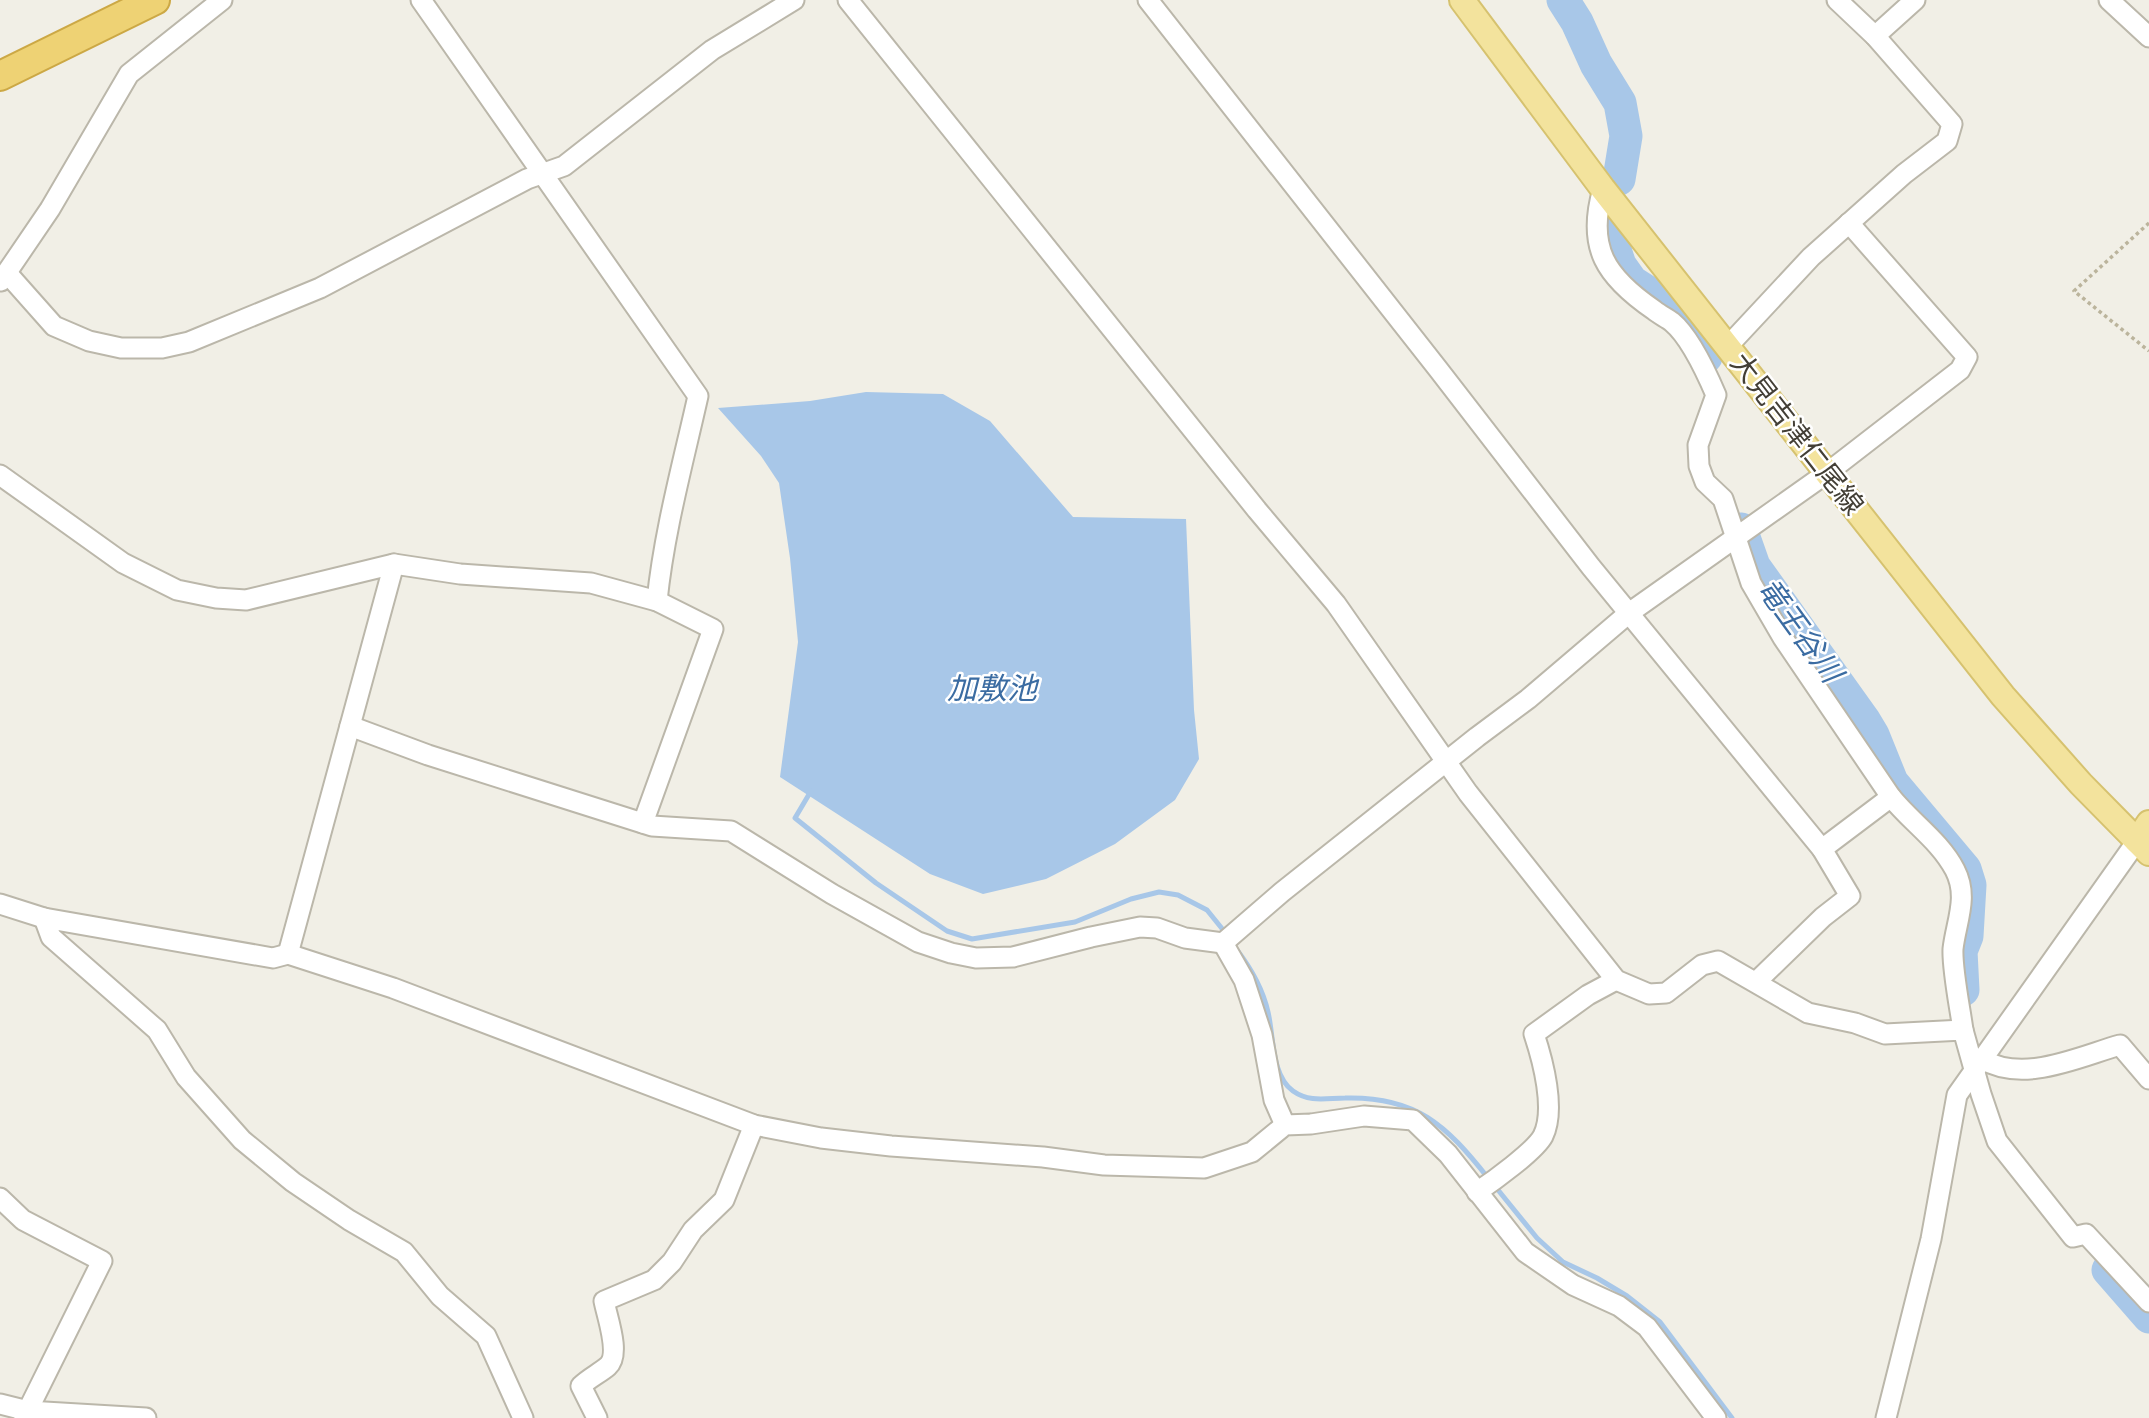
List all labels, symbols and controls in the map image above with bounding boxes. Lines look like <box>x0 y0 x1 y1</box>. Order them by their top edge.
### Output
street label: 大見吉津仁尾線 <box>1721 344 1873 524</box>
water label: 竜王谷川 <box>1747 569 1854 694</box>
water label: 加敷池 <box>947 667 1040 710</box>

